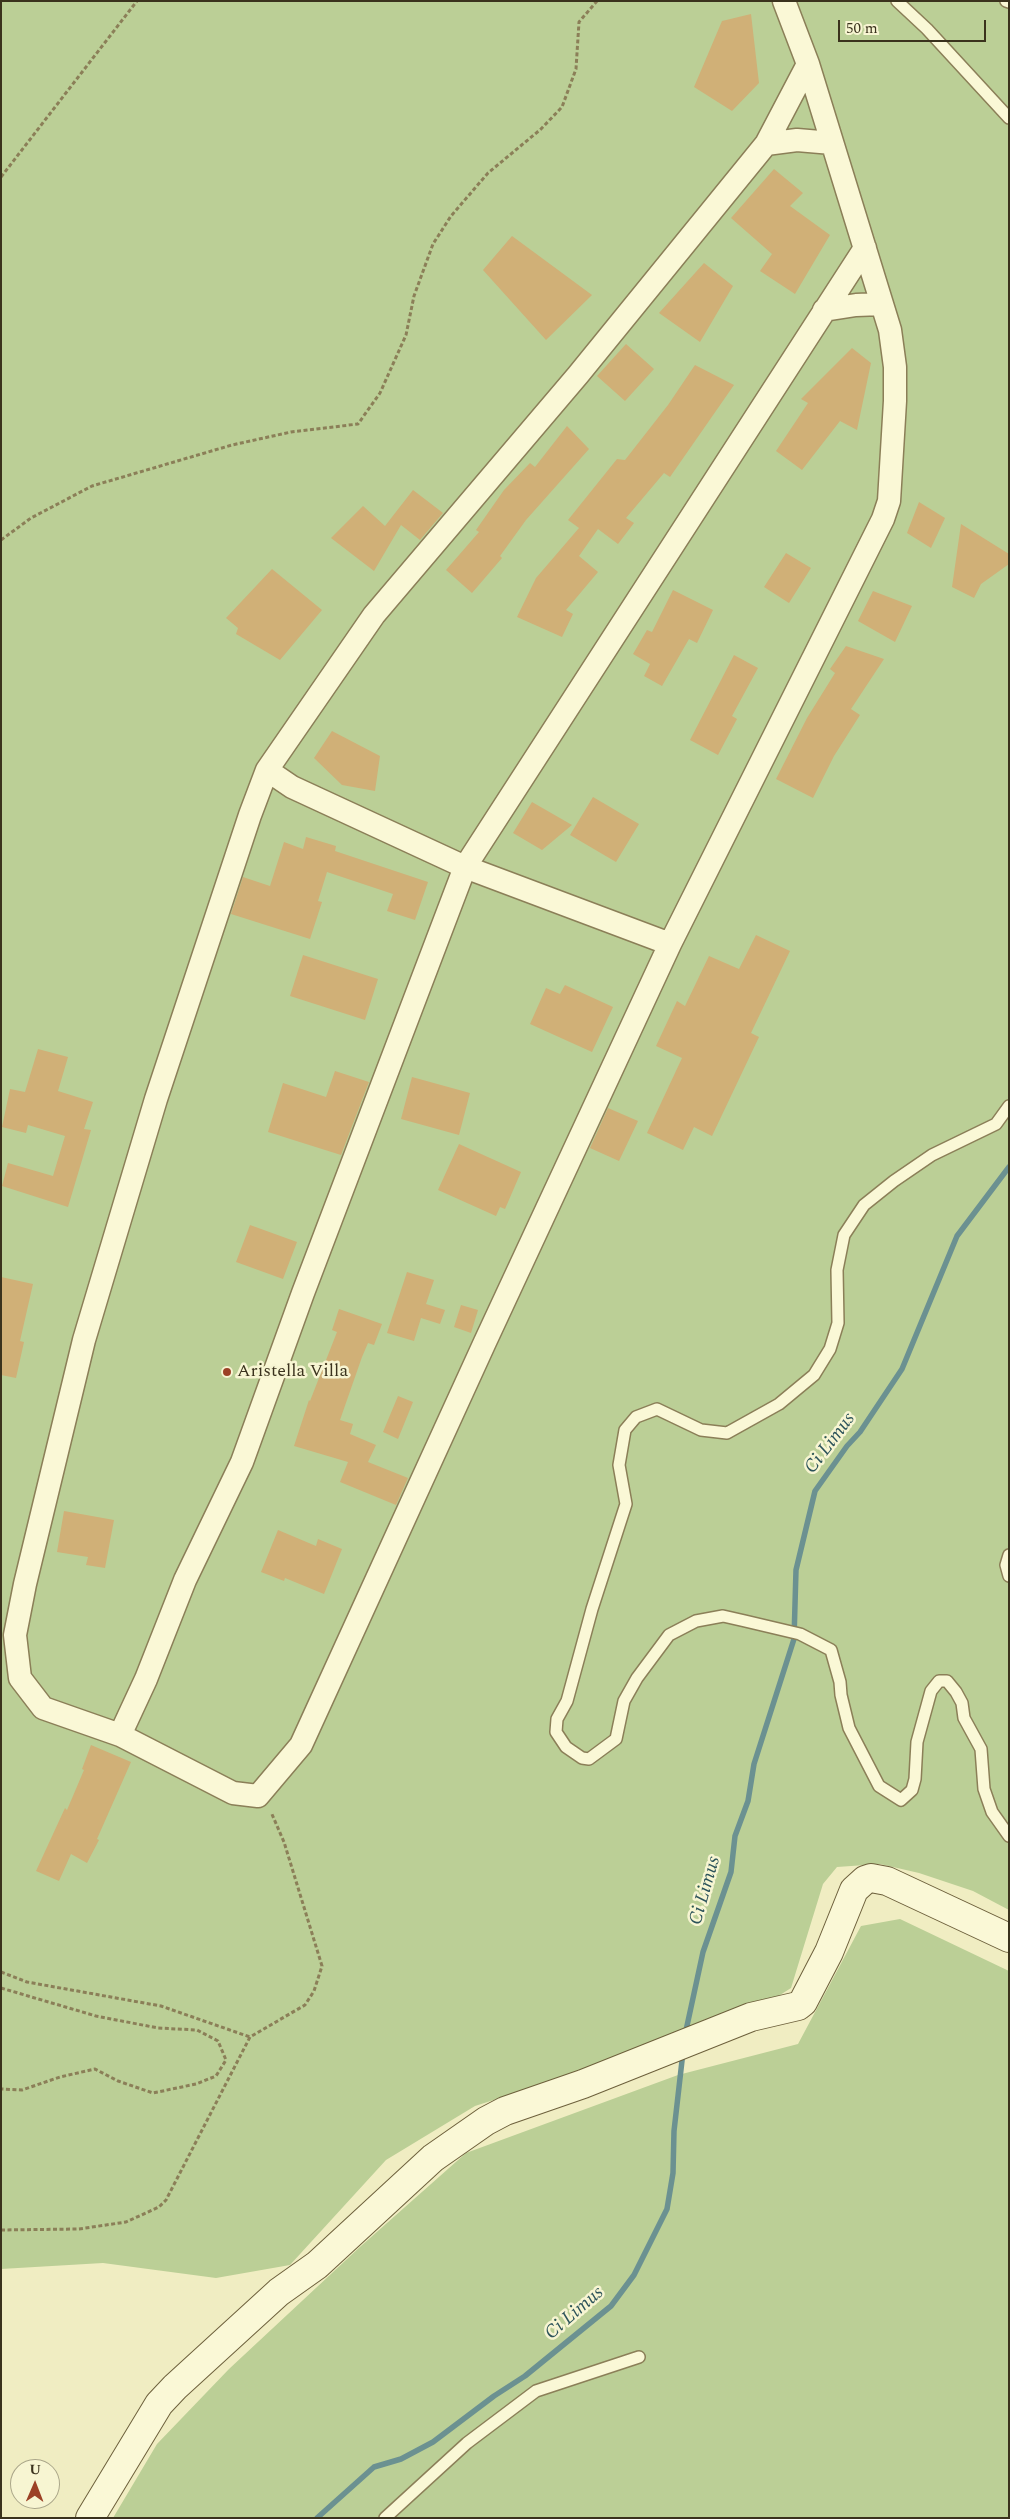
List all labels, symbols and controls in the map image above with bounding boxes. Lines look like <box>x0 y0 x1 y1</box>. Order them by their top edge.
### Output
scale bar <box>840 10 988 42</box>
text: 50 m <box>846 17 878 40</box>
place label: Aristella Villa <box>237 1361 348 1383</box>
marker: Aristella Villa <box>221 1366 233 1378</box>
water label: Ci Limus <box>801 1409 861 1479</box>
water label: Ci Limus <box>685 1854 727 1928</box>
water label: Ci Limus <box>541 2282 609 2346</box>
north arrow <box>10 2459 60 2509</box>
text: U <box>29 2459 41 2480</box>

